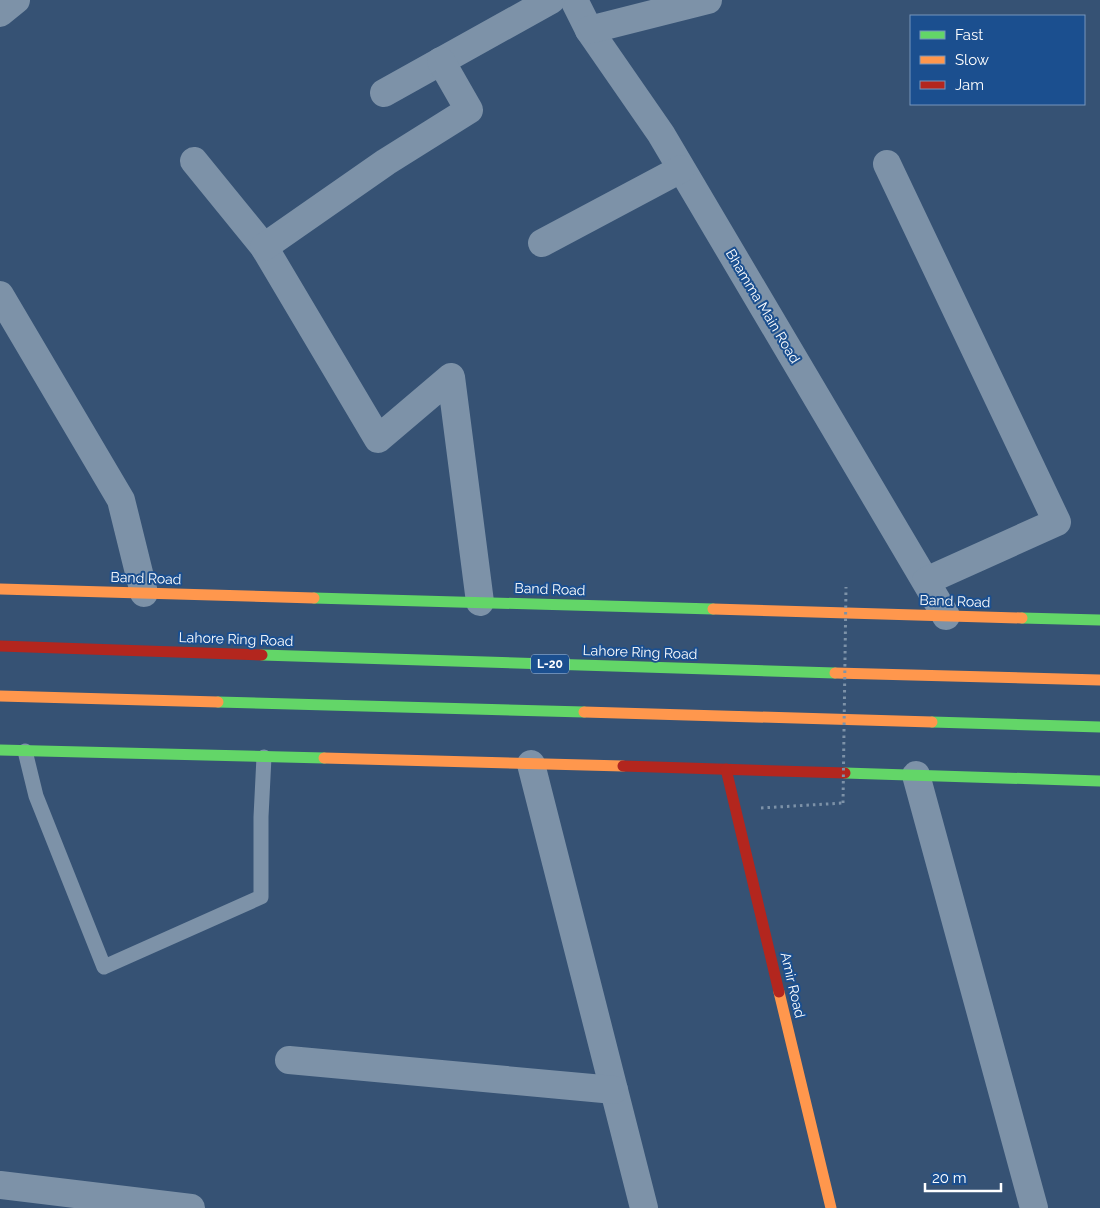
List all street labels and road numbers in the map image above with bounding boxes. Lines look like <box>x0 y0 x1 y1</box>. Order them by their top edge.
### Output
street label: Bhamma Main Road <box>723 246 803 366</box>
street label: Band Road <box>110 569 182 587</box>
street label: Band Road <box>514 580 586 598</box>
street label: Band Road <box>919 592 991 610</box>
street label: Lahore Ring Road <box>178 629 294 649</box>
street label: Lahore Ring Road <box>582 642 698 662</box>
road number: L-20 <box>531 654 569 674</box>
street label: Amir Road <box>778 950 808 1020</box>

